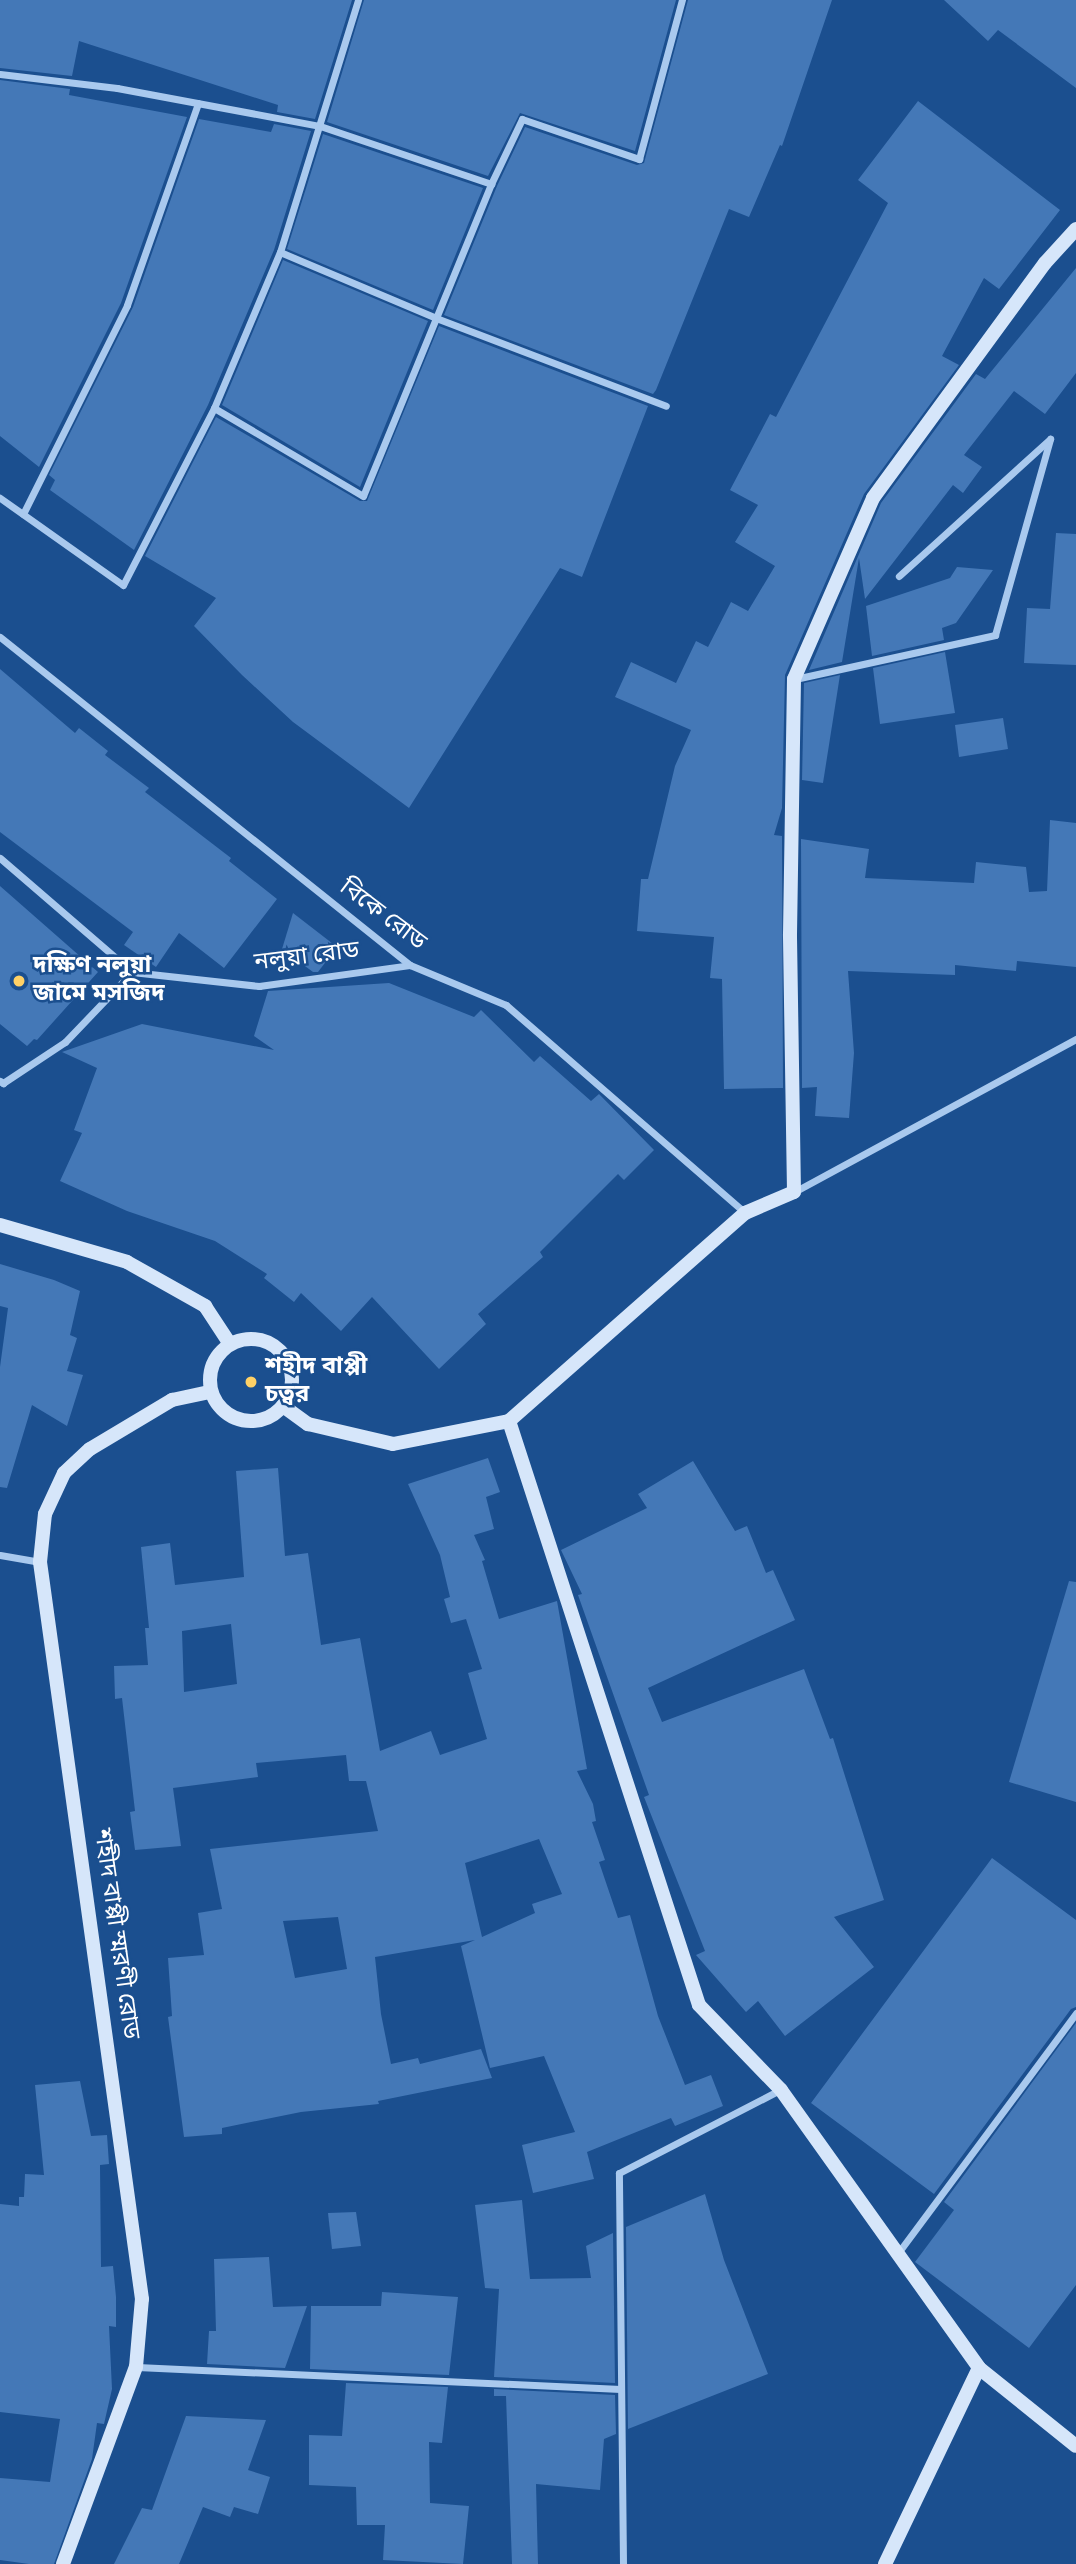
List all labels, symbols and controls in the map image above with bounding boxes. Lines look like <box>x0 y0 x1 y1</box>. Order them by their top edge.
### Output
street label: বিকে রোড <box>333 874 431 958</box>
street label: নলুয়া রোড <box>253 937 361 979</box>
place label: দক্ষিণ নলুয়া জামে মসজিদ <box>33 953 165 1009</box>
marker: দক্ষিণ নলুয়া জামে মসজিদ <box>11 973 27 989</box>
place label: শহীদ বাপ্পী চত্বর <box>265 1354 367 1410</box>
marker: শহীদ বাপ্পী চত্বর <box>243 1374 259 1390</box>
street label: শহীদ বাপ্পী স্মরণী রোড <box>86 1827 144 2041</box>

